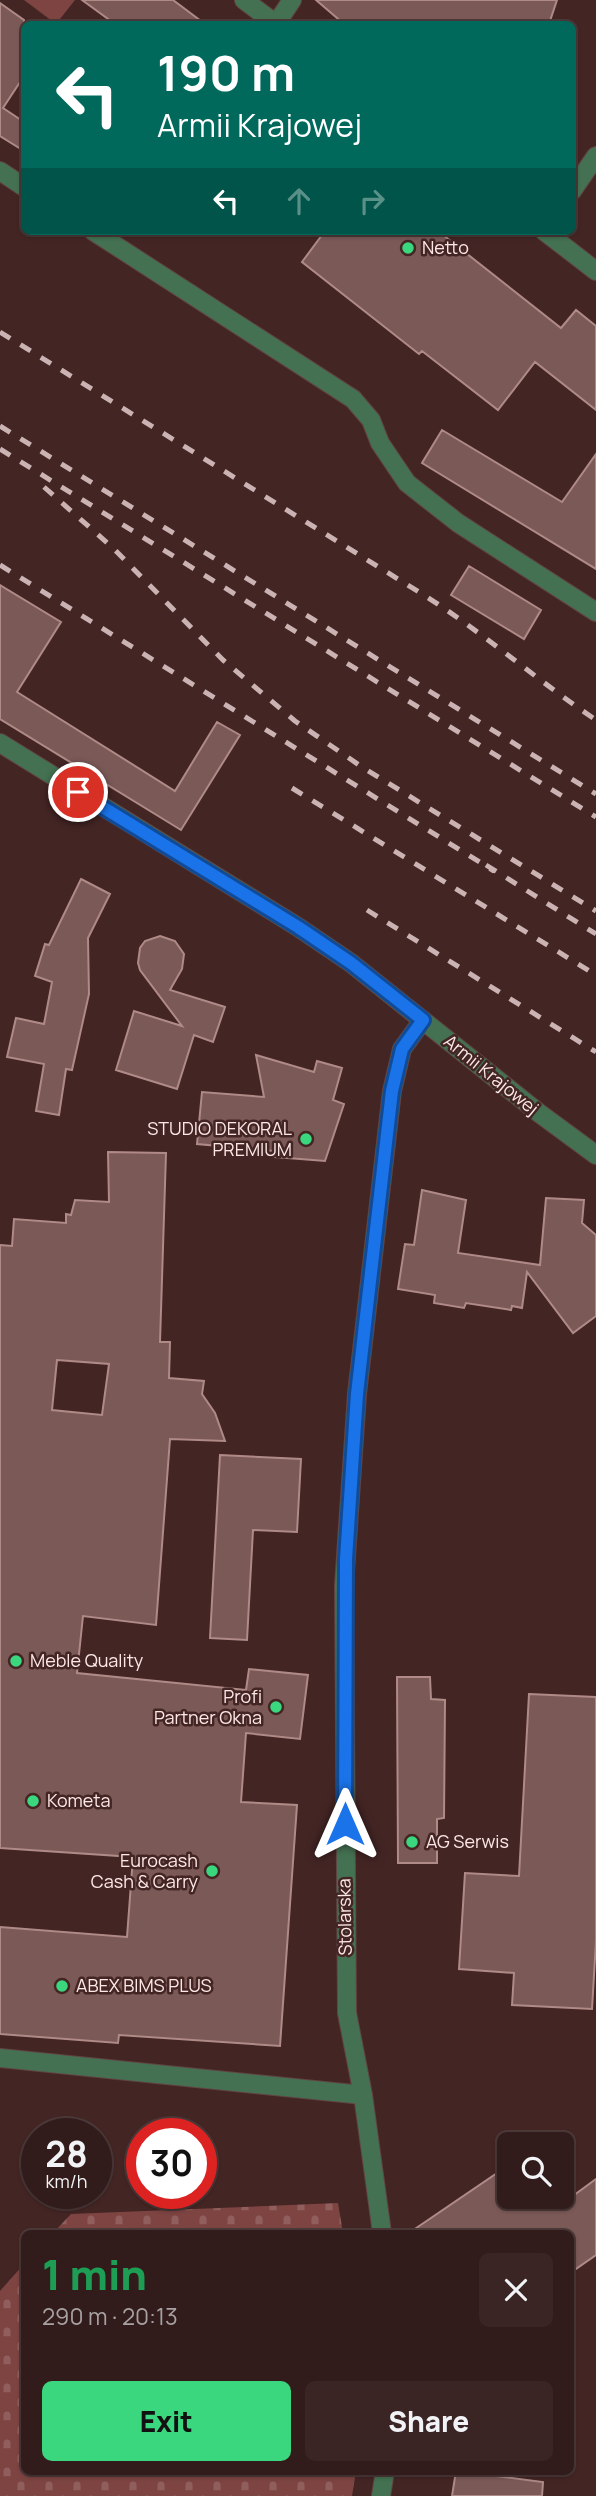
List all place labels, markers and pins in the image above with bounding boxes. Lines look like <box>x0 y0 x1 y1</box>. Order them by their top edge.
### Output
place label: Netto <box>422 235 469 259</box>
marker: Netto <box>400 240 416 256</box>
pin <box>48 762 108 822</box>
place label: STUDIO DEKORAL PREMIUM <box>147 1116 292 1161</box>
marker: STUDIO DEKORAL PREMIUM <box>298 1131 314 1147</box>
place label: Meble Quality <box>30 1648 144 1672</box>
marker: Meble Quality <box>8 1653 24 1669</box>
place label: Profi Partner Okna <box>154 1684 262 1729</box>
marker: Profi Partner Okna <box>268 1699 284 1715</box>
place label: Kometa <box>47 1788 111 1812</box>
marker: Kometa <box>25 1793 41 1809</box>
place label: AG Serwis <box>426 1829 509 1853</box>
marker: AG Serwis <box>404 1834 420 1850</box>
place label: Eurocash Cash & Carry <box>91 1848 198 1893</box>
marker: Eurocash Cash & Carry <box>204 1863 220 1879</box>
place label: ABEX BIMS PLUS <box>76 1973 212 1997</box>
marker: ABEX BIMS PLUS <box>54 1978 70 1994</box>

